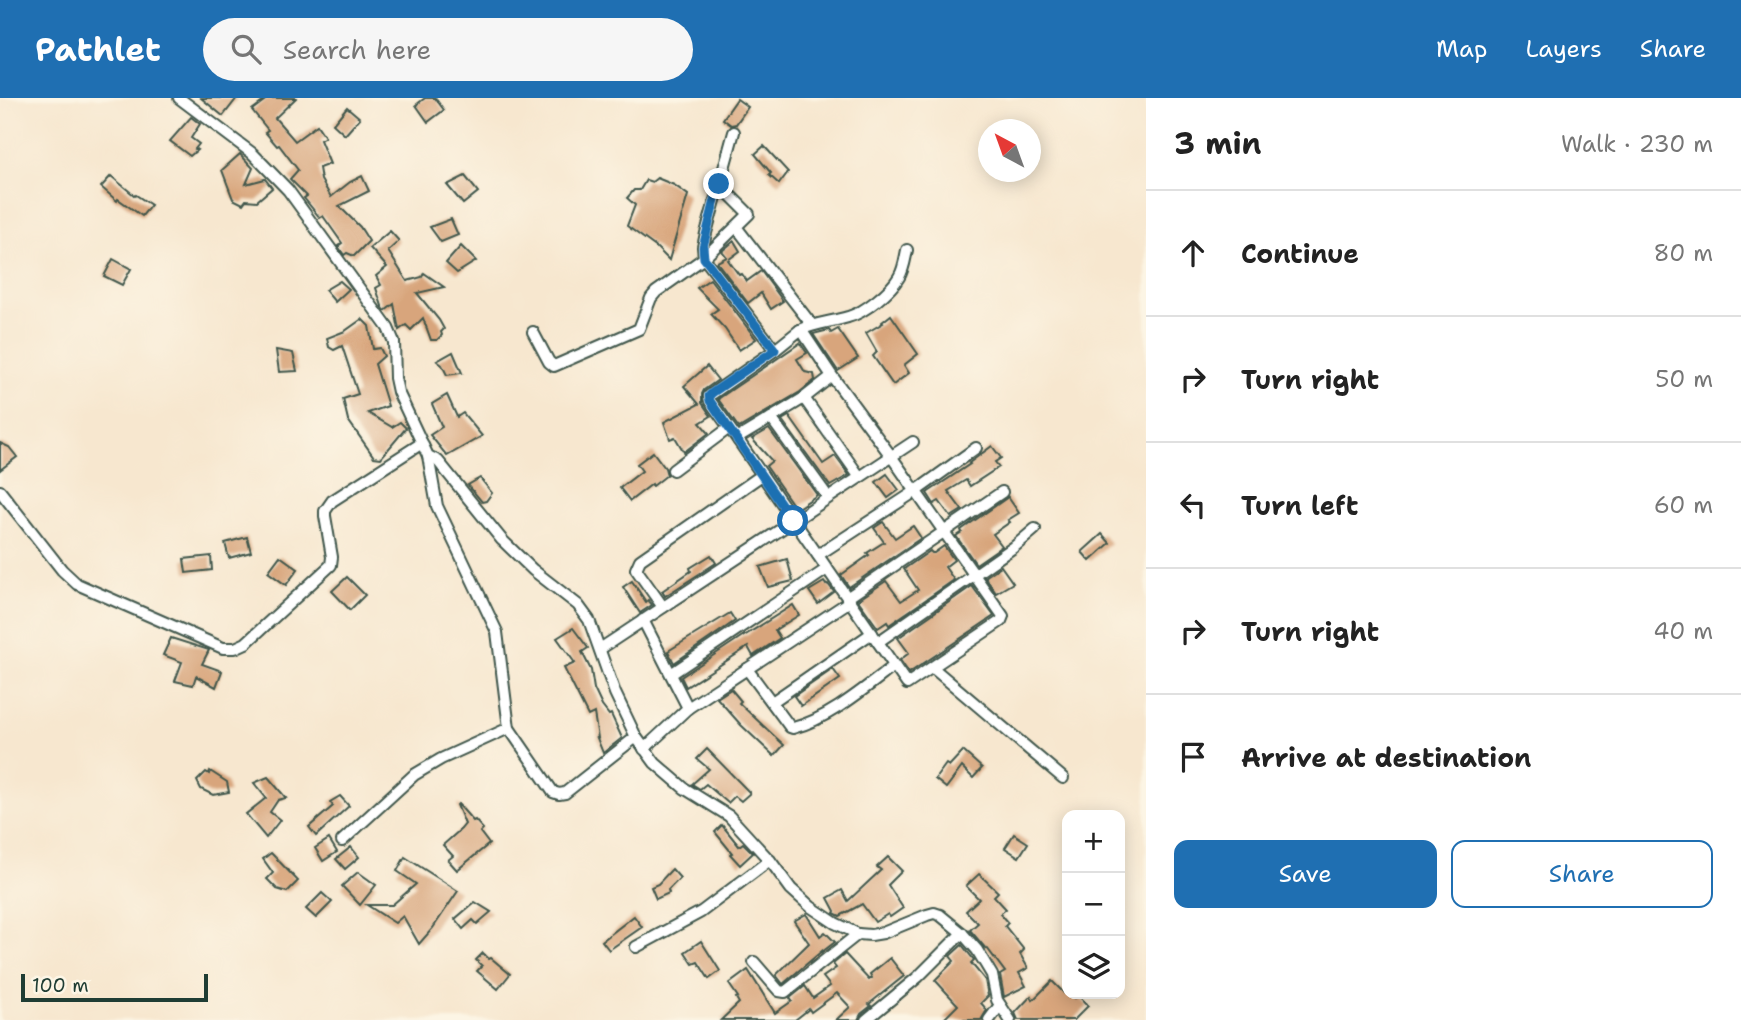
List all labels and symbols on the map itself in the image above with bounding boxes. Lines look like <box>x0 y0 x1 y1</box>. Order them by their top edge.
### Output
north arrow <box>978 119 1041 182</box>
route end <box>703 168 734 199</box>
route start <box>777 505 808 536</box>
scale bar <box>21 971 208 1003</box>

